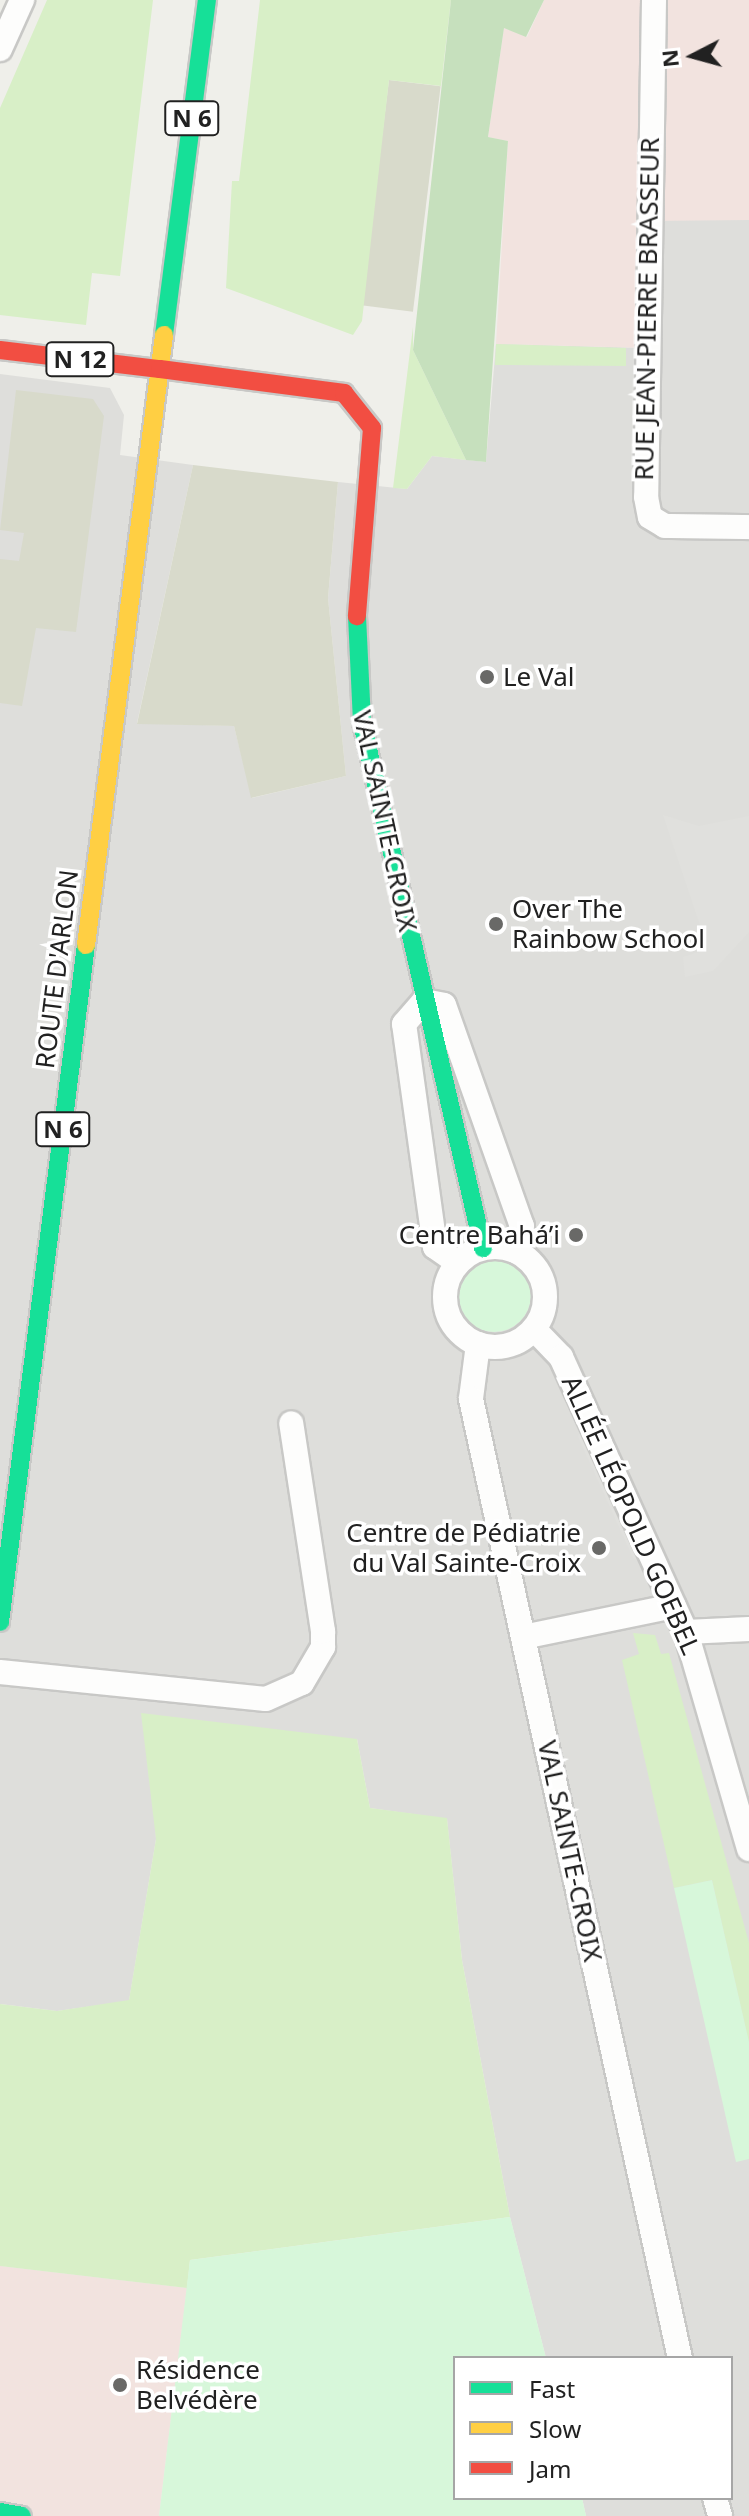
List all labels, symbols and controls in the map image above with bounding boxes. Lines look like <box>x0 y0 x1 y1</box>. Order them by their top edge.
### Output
north arrow <box>653 16 733 96</box>
text: N <box>653 48 685 69</box>
road number: N 6 <box>164 98 220 138</box>
street label: RUE JEAN-PIERRE BRASSEUR <box>628 137 666 481</box>
road number: N 12 <box>44 339 116 379</box>
place label: Le Val <box>503 661 574 693</box>
marker: Le Val <box>478 668 496 686</box>
street label: VAL SAINTE-CROIX <box>346 708 424 934</box>
street label: ROUTE D'ARLON <box>29 868 85 1070</box>
place label: Over The Rainbow School <box>512 893 705 954</box>
marker: Over The Rainbow School <box>487 915 505 933</box>
road number: N 6 <box>35 1109 91 1149</box>
place label: Centre Bahá’i <box>399 1219 560 1251</box>
marker: Centre Bahá’i <box>567 1226 585 1244</box>
street label: ALLÉE LÉOPOLD GOEBEL <box>555 1371 707 1659</box>
place label: Centre de Pédiatrie du Val Sainte-Croix <box>346 1517 581 1578</box>
marker: Centre de Pédiatrie du Val Sainte-Croix <box>588 1537 610 1559</box>
street label: VAL SAINTE-CROIX <box>531 1738 609 1964</box>
place label: Résidence Belvédère <box>136 2354 260 2416</box>
legend <box>453 2356 733 2500</box>
text: Fast <box>529 2372 575 2405</box>
marker: Résidence Belvédère <box>111 2376 129 2394</box>
text: Slow <box>529 2412 581 2445</box>
text: Jam <box>529 2452 571 2485</box>

